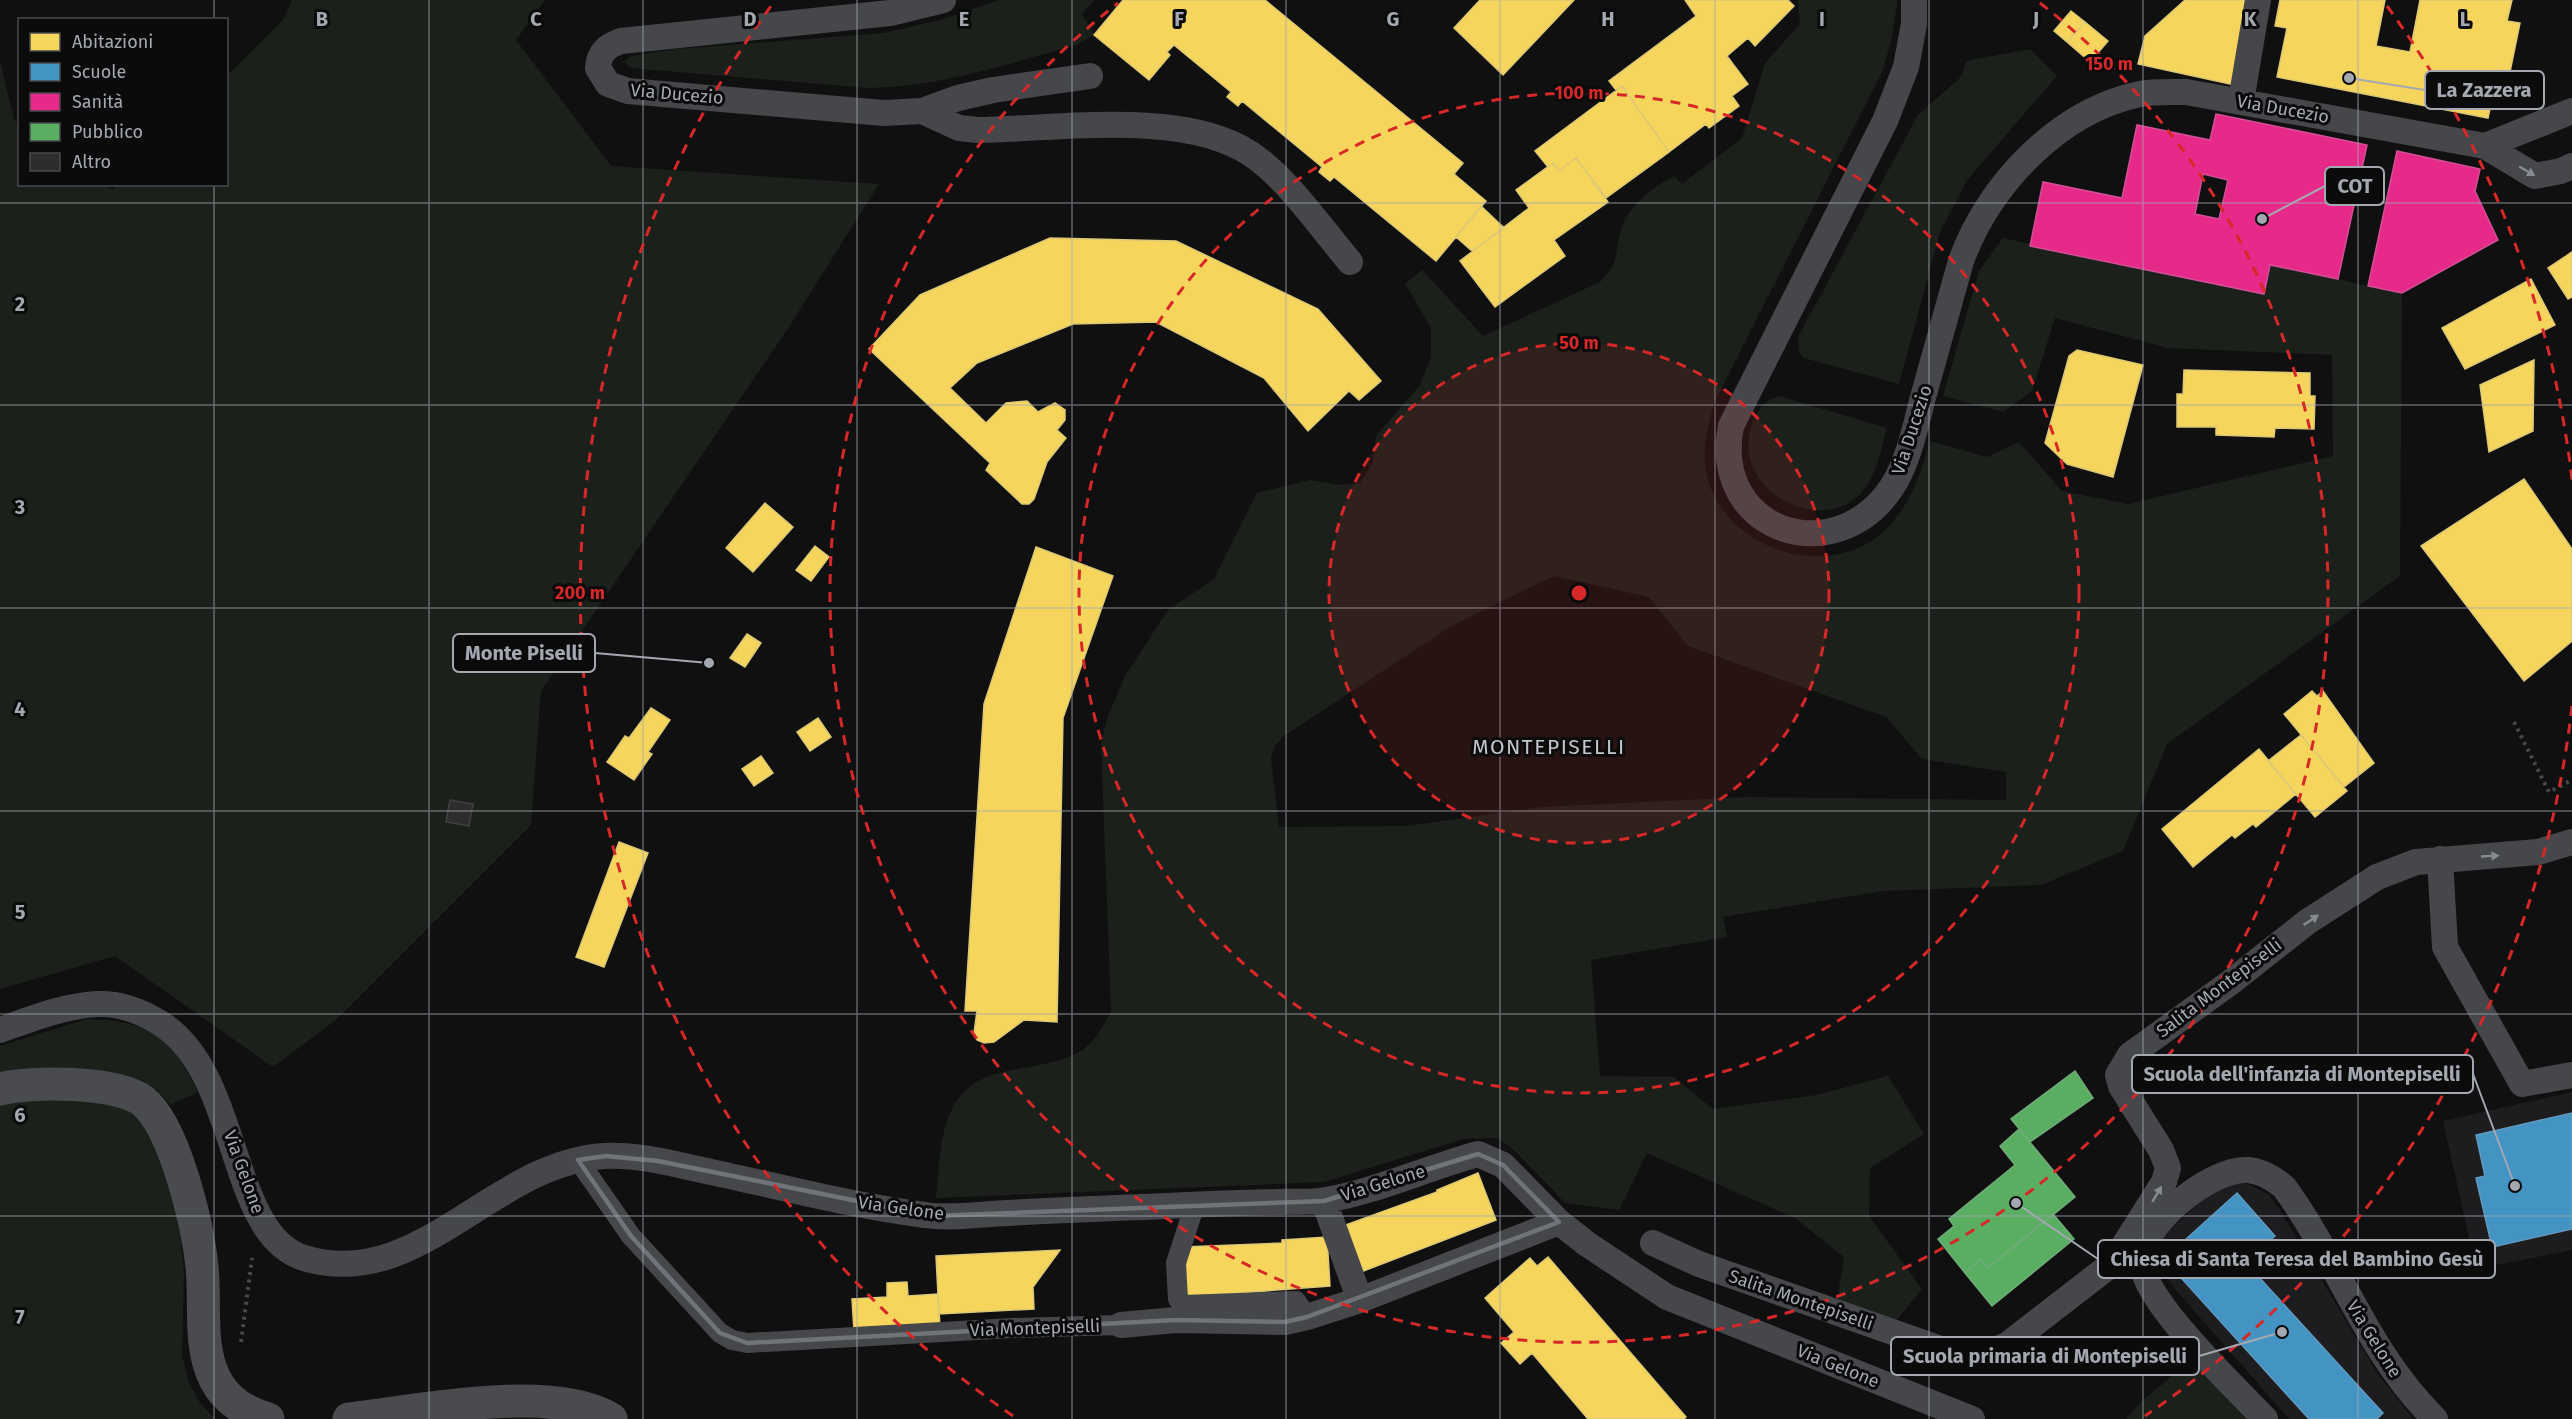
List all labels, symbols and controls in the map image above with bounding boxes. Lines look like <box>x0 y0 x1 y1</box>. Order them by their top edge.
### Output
text: B <box>316 7 328 31</box>
text: C <box>530 7 542 31</box>
text: D <box>743 7 757 31</box>
text: E <box>959 7 969 31</box>
text: F <box>1174 7 1184 31</box>
text: G <box>1387 7 1399 31</box>
text: H <box>1601 7 1615 31</box>
text: I <box>1819 7 1825 31</box>
text: J <box>2032 7 2039 31</box>
text: K <box>2244 7 2257 31</box>
text: L <box>2460 7 2470 31</box>
legend <box>18 18 228 186</box>
text: Abitazioni <box>72 31 153 53</box>
text: 150 m <box>2085 53 2133 75</box>
text: Scuole <box>72 61 126 83</box>
callout: La Zazzera <box>2425 71 2544 109</box>
text: La Zazzera <box>2437 78 2531 102</box>
street label: Via Ducezio <box>630 79 724 109</box>
text: 100 m <box>1555 82 1603 104</box>
street label: Via Ducezio <box>2235 90 2331 128</box>
text: Sanità <box>72 91 123 113</box>
text: Pubblico <box>72 121 143 143</box>
text: Altro <box>72 151 111 173</box>
one-way arrow <box>2519 165 2535 176</box>
callout: COT <box>2325 167 2384 205</box>
text: COT <box>2337 174 2373 198</box>
text: 2 <box>15 292 25 316</box>
text: 50 m <box>1559 332 1599 354</box>
street label: Via Ducezio <box>1887 382 1937 478</box>
text: 3 <box>14 495 25 519</box>
text: 200 m <box>555 582 605 604</box>
centre of rings <box>1569 583 1589 603</box>
callout: Monte Piselli <box>453 634 595 672</box>
text: Monte Piselli <box>465 641 583 665</box>
text: 4 <box>14 697 26 721</box>
district label: MONTEPISELLI <box>1472 734 1626 760</box>
one-way arrow <box>2481 852 2500 861</box>
text: 5 <box>15 900 26 924</box>
one-way arrow <box>2303 914 2319 925</box>
street label: Salita Montepiselli <box>2152 934 2286 1042</box>
callout: Scuola dell'infanzia di Montepiselli <box>2132 1055 2473 1093</box>
text: Scuola dell'infanzia di Montepiselli <box>2143 1062 2461 1086</box>
text: 6 <box>14 1103 26 1127</box>
street label: Via Gelone <box>219 1127 269 1217</box>
street label: Via Gelone <box>1338 1160 1428 1206</box>
one-way arrow <box>2152 1185 2162 1202</box>
street label: Via Gelone <box>856 1191 946 1225</box>
callout: Chiesa di Santa Teresa del Bambino Gesù <box>2098 1240 2495 1278</box>
text: Chiesa di Santa Teresa del Bambino Gesù <box>2110 1247 2484 1271</box>
street label: Salita Montepiselli <box>1726 1265 1876 1335</box>
street label: Via Gelone <box>2342 1296 2406 1382</box>
text: 7 <box>15 1305 25 1329</box>
street label: Via Montepiselli <box>969 1315 1101 1341</box>
callout: Scuola primaria di Montepiselli <box>1891 1337 2199 1375</box>
street label: Via Gelone <box>1794 1340 1882 1392</box>
text: Scuola primaria di Montepiselli <box>1903 1344 2187 1368</box>

